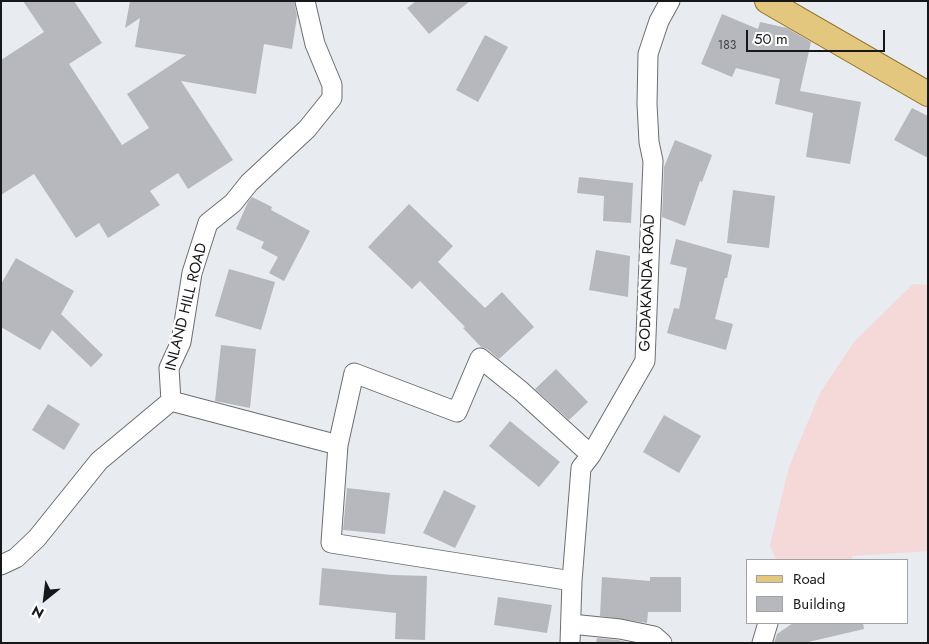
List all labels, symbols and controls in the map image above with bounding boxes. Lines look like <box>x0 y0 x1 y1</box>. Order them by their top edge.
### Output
scale bar <box>749 20 888 52</box>
text: 50 m <box>754 28 788 50</box>
house number: 183 <box>718 39 736 53</box>
street label: GODAKANDA ROAD <box>637 214 659 352</box>
street label: INLAND HILL ROAD <box>162 241 212 373</box>
legend <box>746 559 909 624</box>
text: Road <box>793 568 825 590</box>
north arrow <box>20 574 70 624</box>
text: Building <box>793 593 845 615</box>
text: N <box>28 601 47 624</box>

